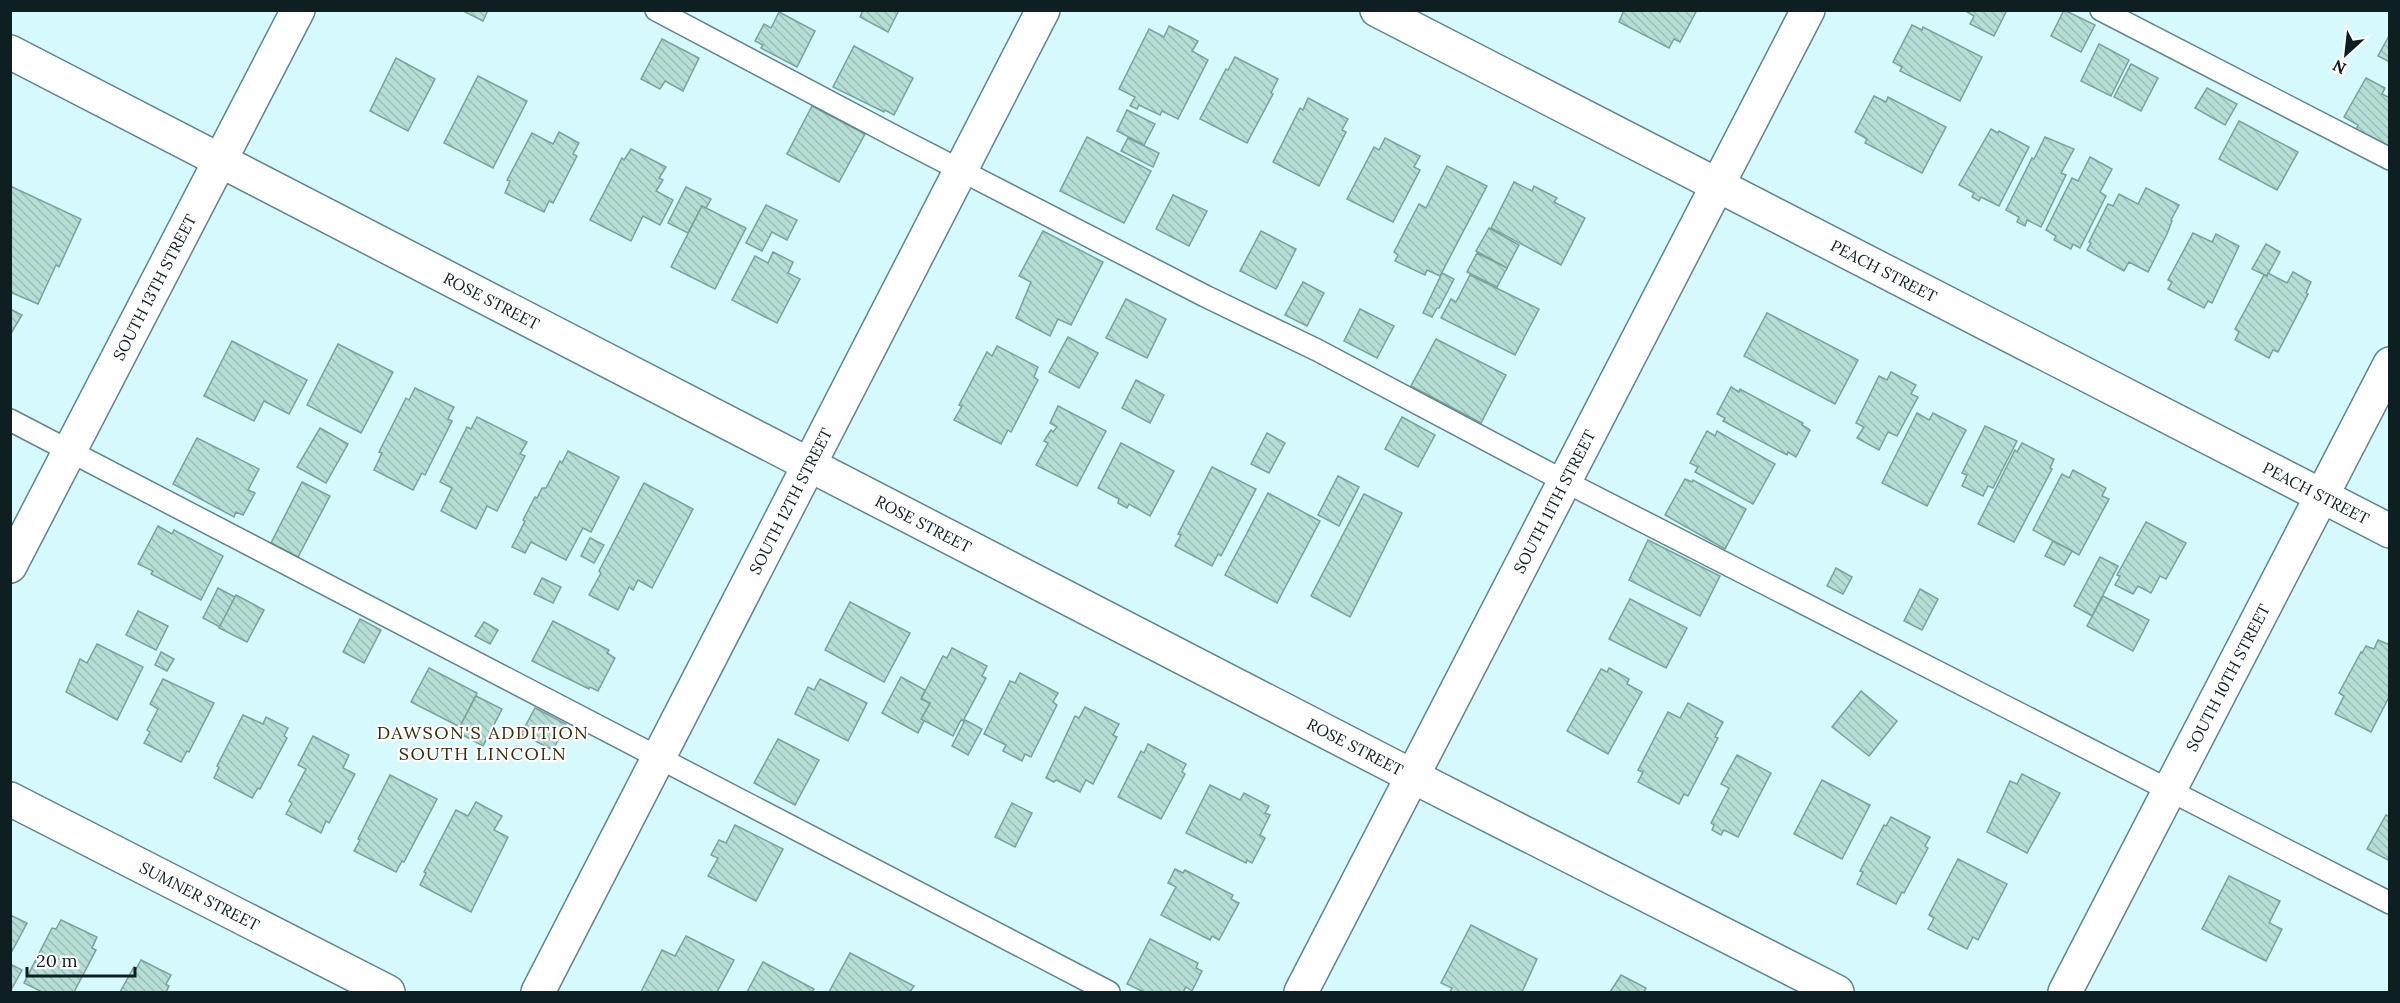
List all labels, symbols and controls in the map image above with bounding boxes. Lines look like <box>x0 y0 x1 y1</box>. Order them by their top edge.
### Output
north arrow <box>2316 24 2376 84</box>
text: N <box>2329 56 2349 79</box>
street label: SOUTH 13TH STREET <box>108 211 201 364</box>
street label: PEACH STREET <box>1827 235 1940 306</box>
street label: ROSE STREET <box>440 268 543 334</box>
street label: SOUTH 12TH STREET <box>745 425 836 578</box>
street label: SOUTH 11TH STREET <box>1509 426 1600 577</box>
street label: PEACH STREET <box>2260 457 2373 529</box>
street label: ROSE STREET <box>872 491 975 557</box>
street label: SOUTH 10TH STREET <box>2181 601 2274 755</box>
street label: ROSE STREET <box>1304 714 1407 780</box>
district label: DAWSON'S ADDITION SOUTH LINCOLN <box>377 721 589 765</box>
street label: SUMNER STREET <box>136 857 263 935</box>
scale bar <box>27 940 135 978</box>
text: 20 m <box>36 949 78 972</box>

